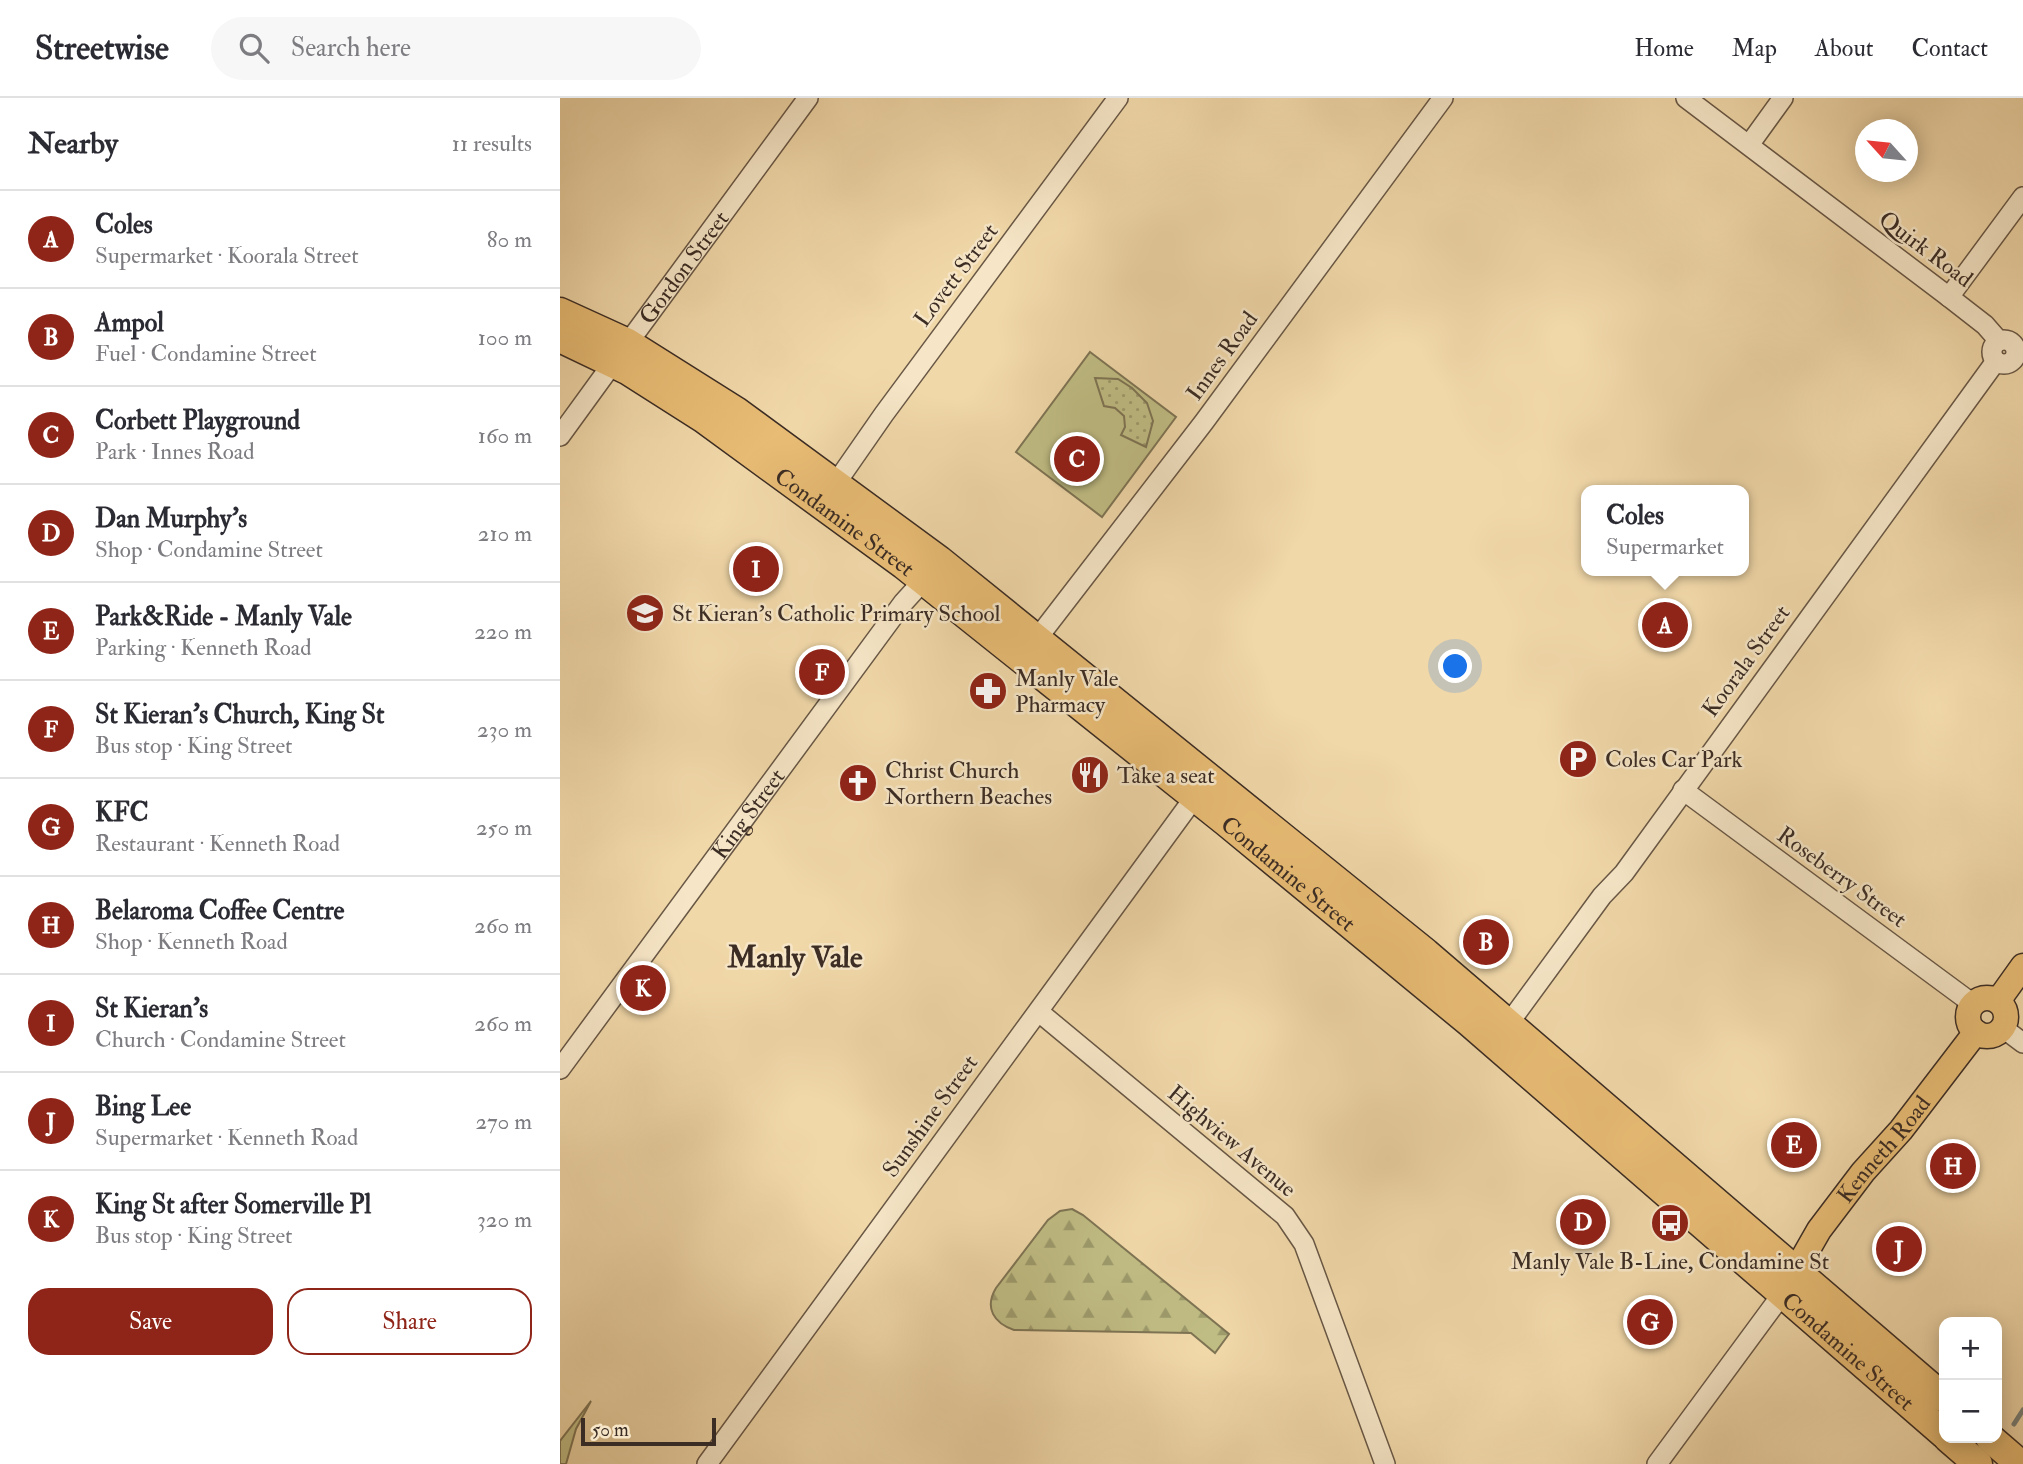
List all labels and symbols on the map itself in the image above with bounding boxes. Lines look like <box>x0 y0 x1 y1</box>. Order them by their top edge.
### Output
north arrow <box>1855 119 1918 182</box>
street label: Quirk Road <box>1873 204 1979 294</box>
street label: Gordon Street <box>632 205 735 330</box>
street label: Lovett Street <box>908 217 1004 333</box>
street label: Innes Road <box>1180 306 1264 406</box>
pin: C <box>1054 433 1100 485</box>
street label: Condamine Street <box>769 461 921 583</box>
pin: I <box>733 543 779 595</box>
school or university icon: St Kieran's Catholic Primary School <box>624 592 666 634</box>
place label: St Kieran's Catholic Primary School <box>672 599 1001 628</box>
pin: A <box>1642 599 1688 651</box>
street label: Koorala Street <box>1696 599 1796 723</box>
pin: F <box>799 646 845 698</box>
your location <box>1438 649 1472 683</box>
place label: Manly Vale Pharmacy <box>1015 664 1119 719</box>
pharmacy icon: Manly Vale Pharmacy <box>967 670 1009 712</box>
parking icon: Coles Car Park <box>1557 738 1599 780</box>
place label: Coles Car Park <box>1605 745 1742 774</box>
restaurant icon: Take a seat <box>1069 754 1111 796</box>
place label: Christ Church Northern Beaches <box>885 756 1052 811</box>
place label: Take a seat <box>1117 761 1215 790</box>
church icon: Christ Church Northern Beaches <box>837 762 879 804</box>
street label: King Street <box>705 763 791 865</box>
street label: Condamine Street <box>1215 809 1362 937</box>
street label: Roseberry Street <box>1771 820 1913 934</box>
pin: B <box>1463 916 1509 968</box>
district label: Manly Vale <box>727 939 863 976</box>
pin: K <box>620 962 666 1014</box>
street label: Sunshine Street <box>876 1049 984 1183</box>
street label: Highview Avenue <box>1162 1079 1303 1204</box>
street label: Kenneth Road <box>1830 1090 1937 1209</box>
pin: E <box>1771 1119 1817 1171</box>
pin: H <box>1930 1140 1976 1192</box>
pin: D <box>1560 1196 1606 1248</box>
bus stop icon: Manly Vale B-Line, Condamine St <box>1649 1202 1691 1244</box>
pin: J <box>1876 1223 1922 1275</box>
place label: Manly Vale B-Line, Condamine St <box>1511 1247 1829 1276</box>
street label: Condamine Street <box>1776 1286 1921 1416</box>
pin: G <box>1627 1296 1673 1348</box>
scale bar <box>581 1415 716 1447</box>

